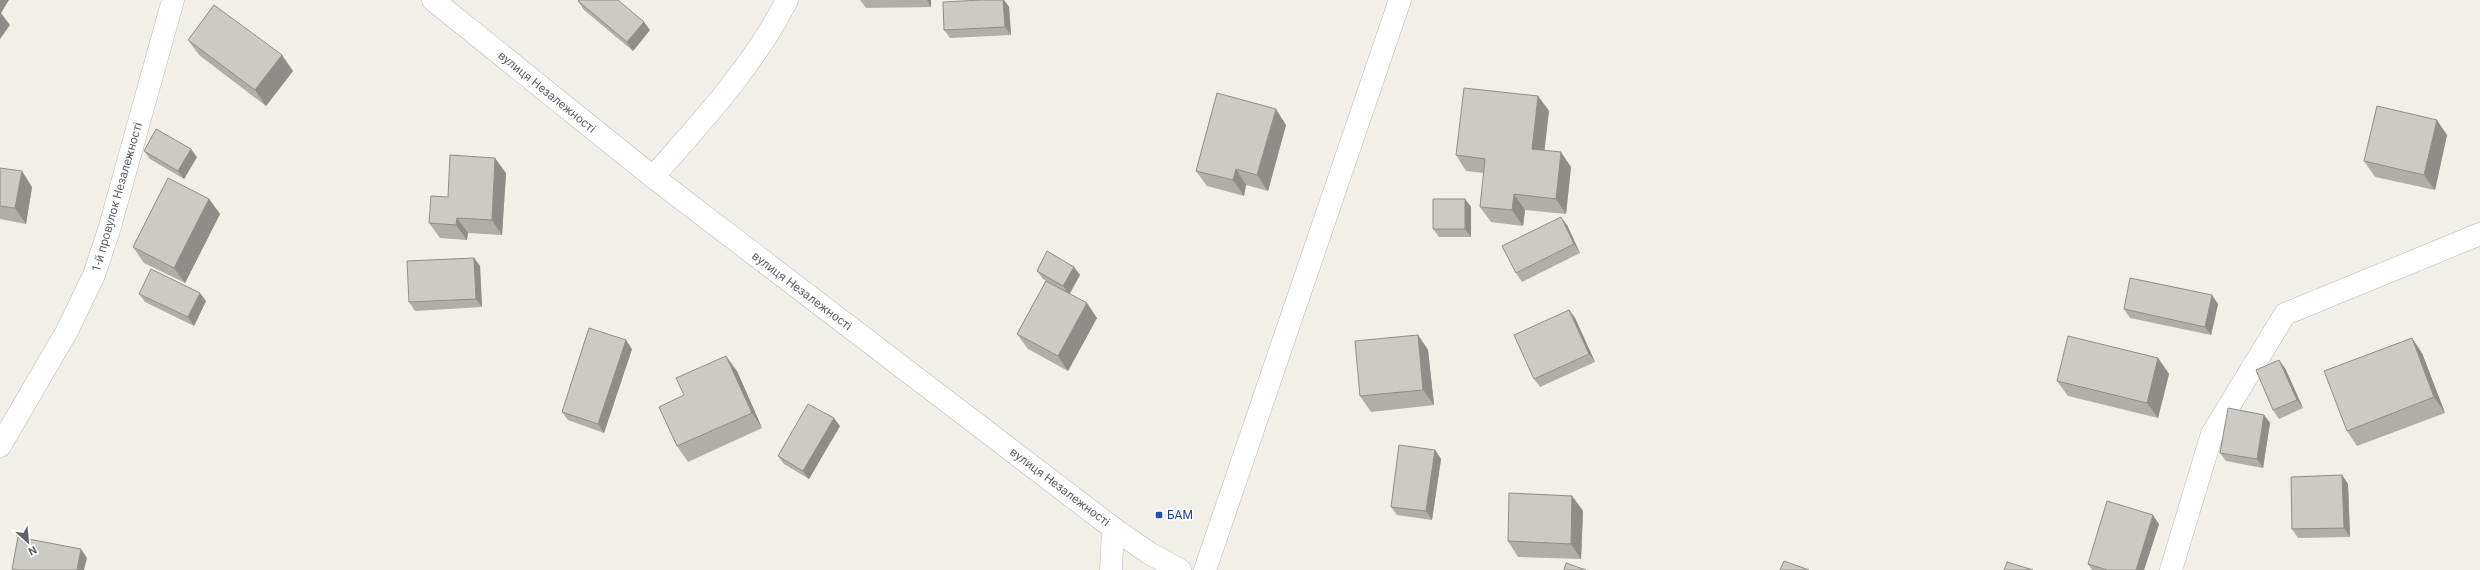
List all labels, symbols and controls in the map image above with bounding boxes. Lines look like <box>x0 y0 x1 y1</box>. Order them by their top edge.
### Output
street label: вулиця Незалежності <box>495 48 599 136</box>
street label: 1-й провулок Незалежності <box>89 121 145 273</box>
street label: вулиця Незалежності <box>749 249 855 333</box>
street label: вулиця Незалежності <box>1007 445 1113 529</box>
place label: БАМ <box>1167 508 1193 522</box>
marker: БАМ <box>1154 510 1164 520</box>
north arrow <box>8 522 48 562</box>
text: N <box>26 543 39 558</box>

